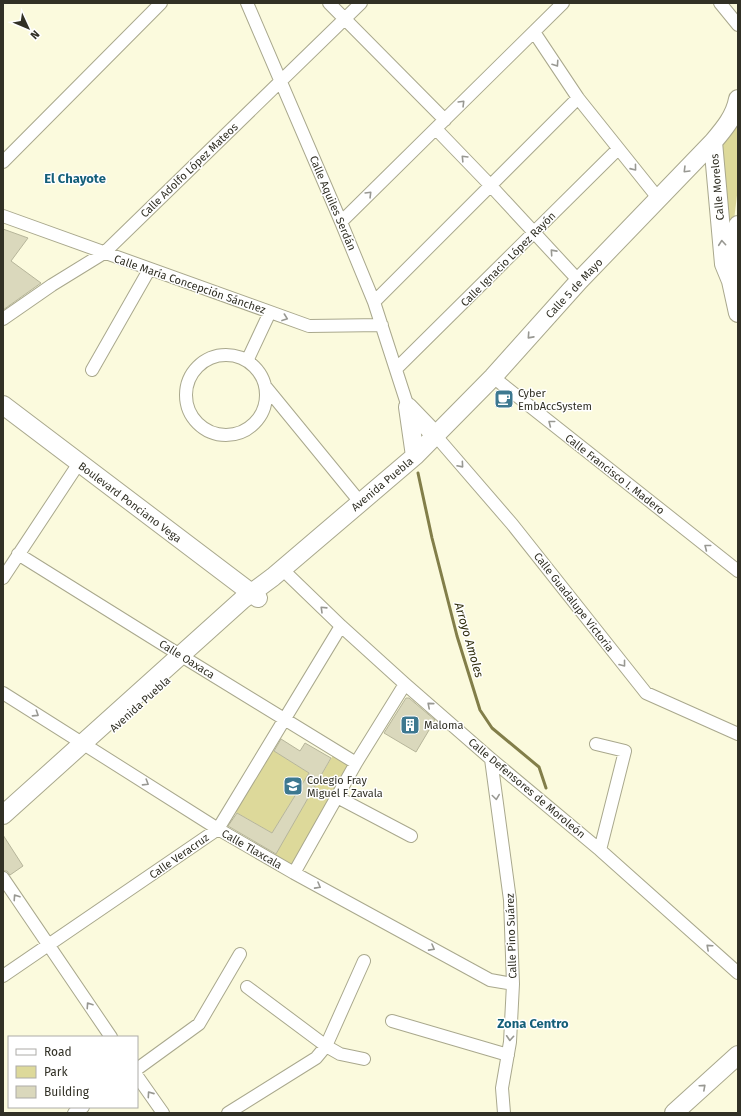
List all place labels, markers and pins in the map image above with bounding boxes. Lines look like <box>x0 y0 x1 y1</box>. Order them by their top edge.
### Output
place label: Cyber EmbAccSystem <box>518 387 592 413</box>
cafe icon: Cyber EmbAccSystem <box>493 388 515 410</box>
building icon: Maloma <box>399 714 421 736</box>
place label: Maloma <box>424 719 463 732</box>
place label: Colegio Fray Miguel F Zavala <box>307 774 383 800</box>
school or university icon: Colegio Fray Miguel F Zavala <box>282 775 304 797</box>

